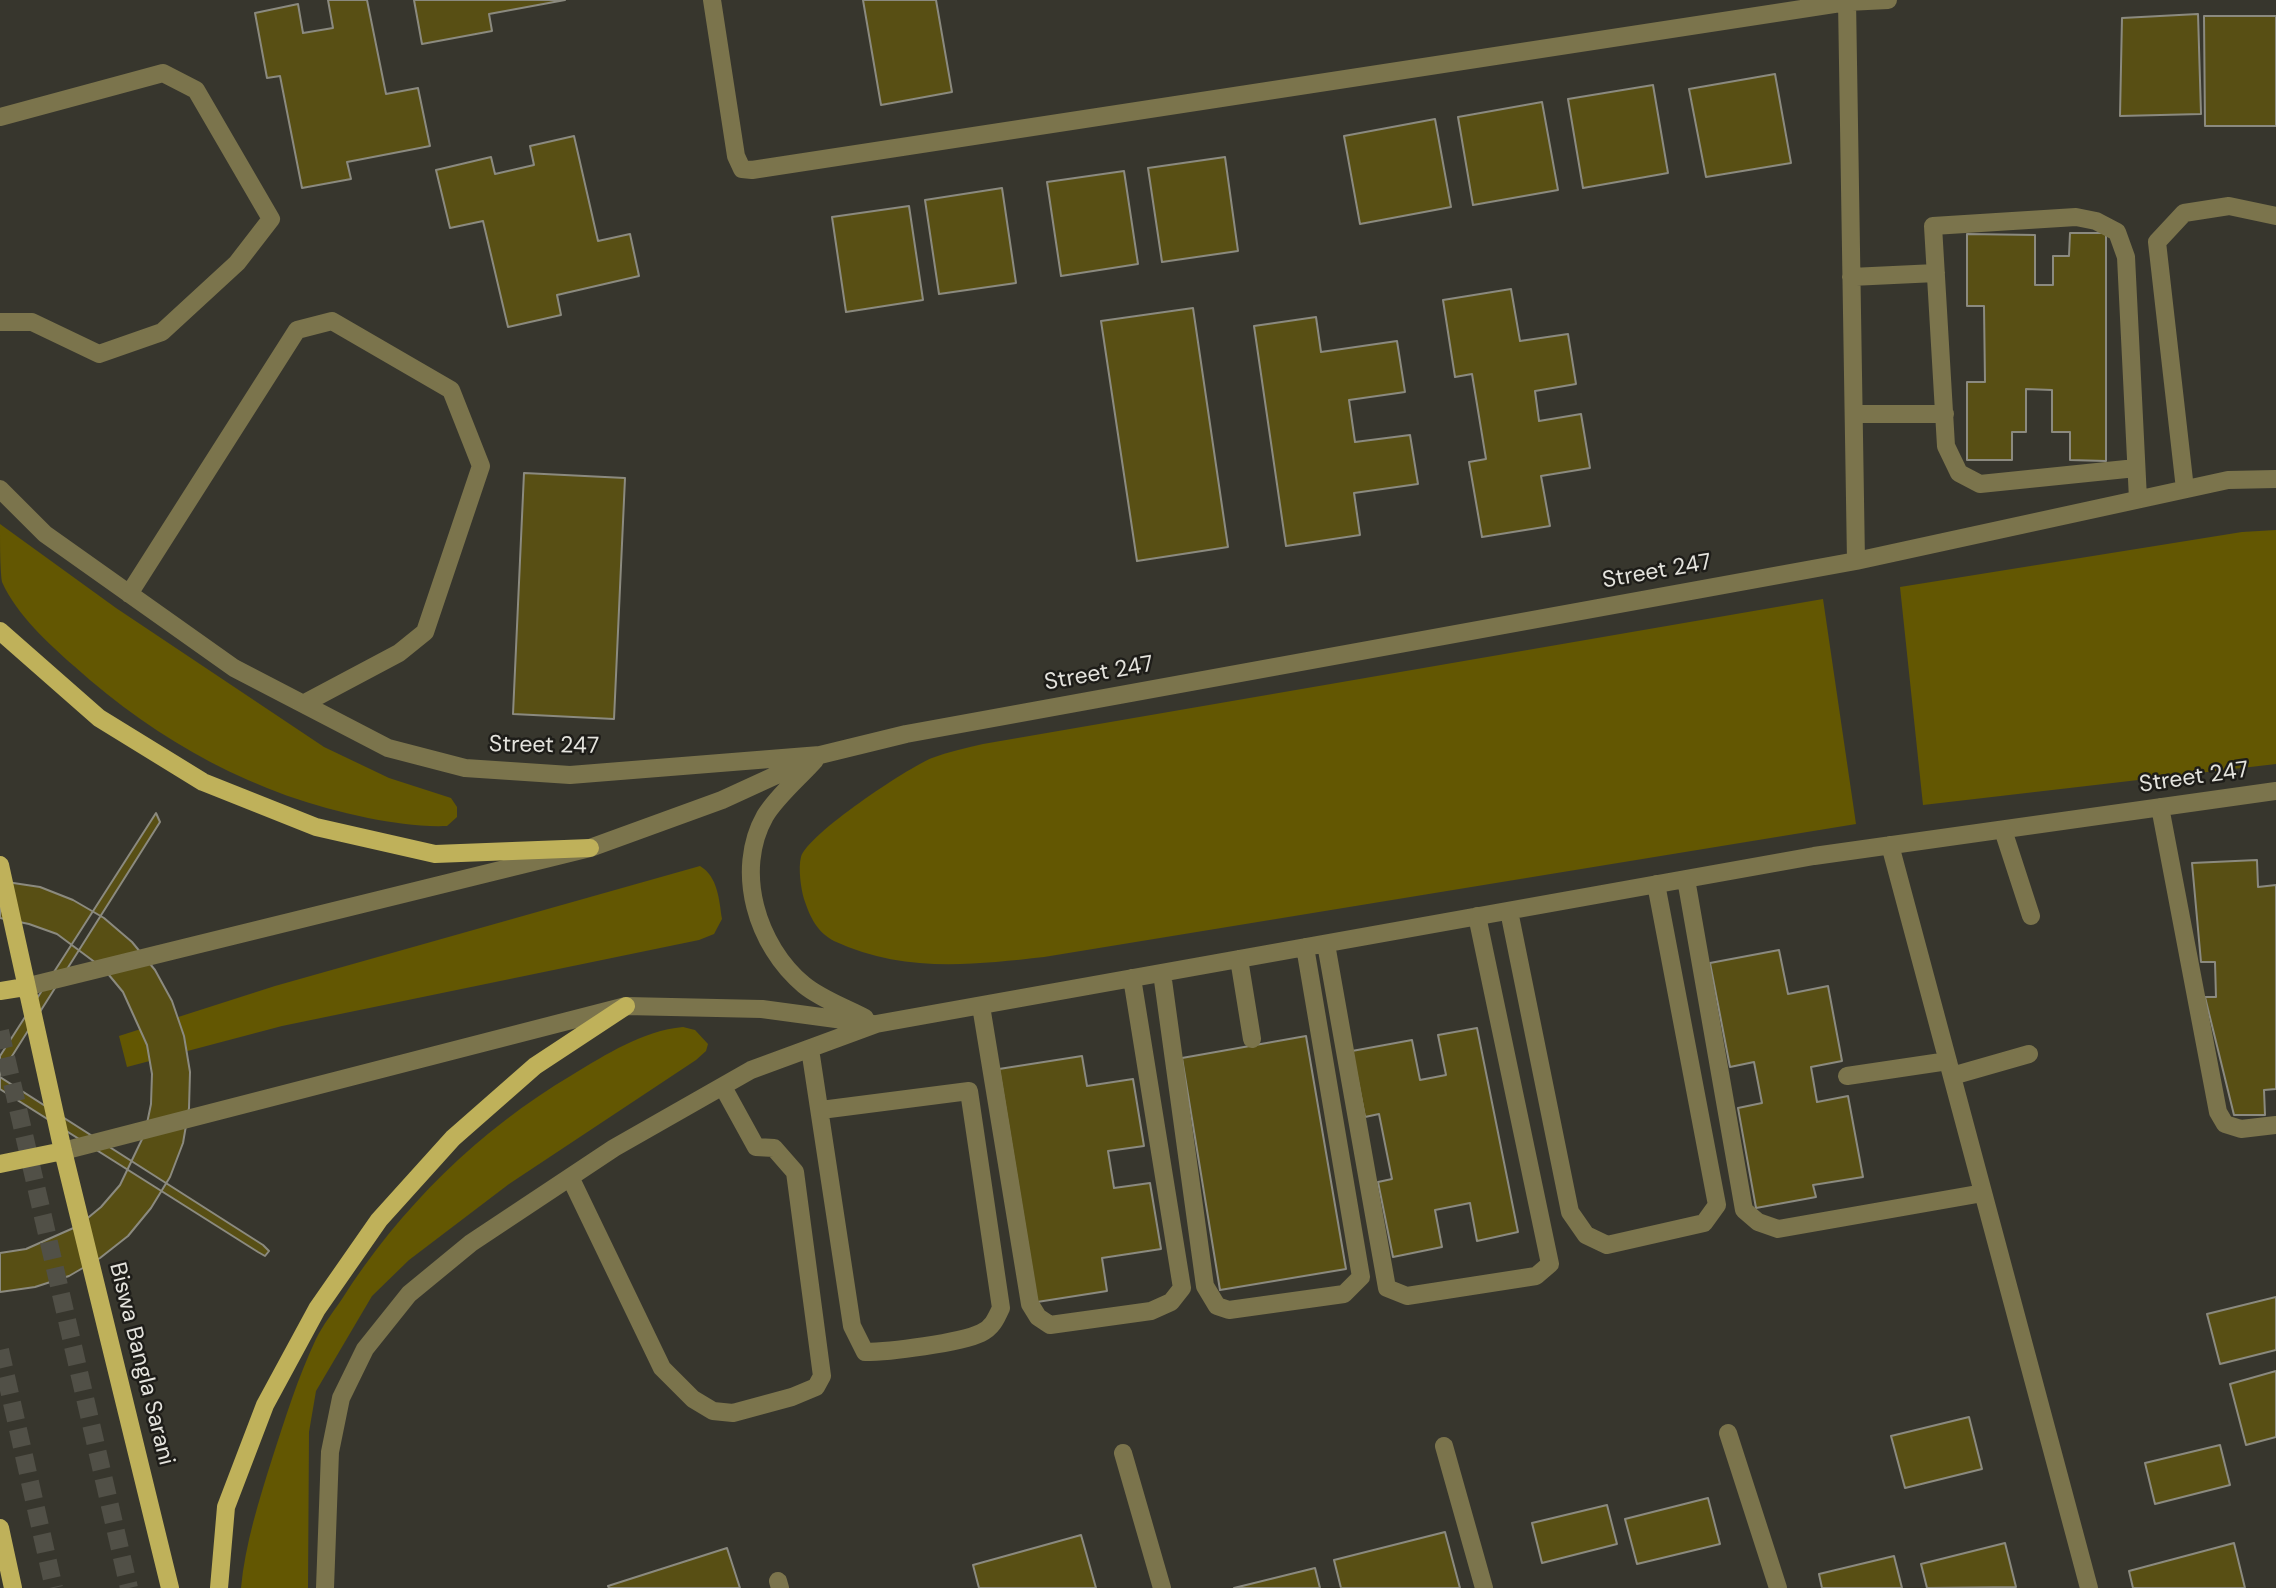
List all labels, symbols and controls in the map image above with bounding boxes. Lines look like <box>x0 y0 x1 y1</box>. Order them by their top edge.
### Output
street label: Street 247 <box>1600 549 1714 595</box>
street label: Street 247 <box>1042 651 1156 697</box>
street label: Street 247 <box>489 731 599 761</box>
street label: Street 247 <box>2137 757 2251 799</box>
street label: Biswa Bangla Sarani <box>102 1260 180 1468</box>

